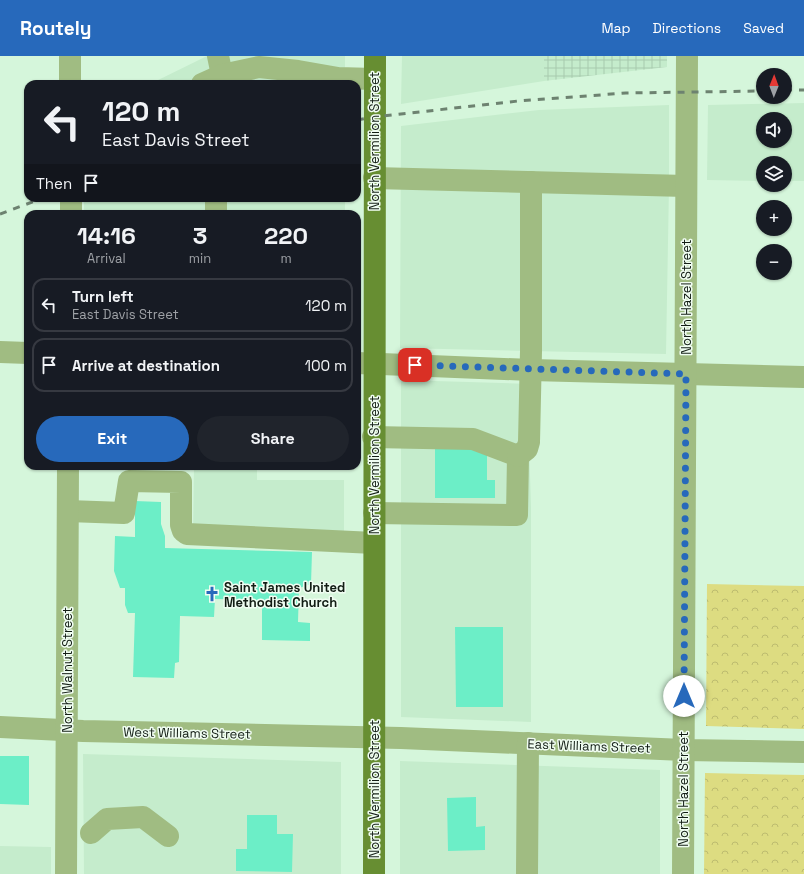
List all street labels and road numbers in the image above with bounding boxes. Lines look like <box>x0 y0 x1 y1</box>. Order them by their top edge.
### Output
street label: North Vermilion Street <box>366 72 383 210</box>
street label: North Hazel Street <box>678 239 695 355</box>
street label: North Vermilion Street <box>366 396 383 534</box>
street label: North Walnut Street <box>59 607 76 733</box>
street label: North Vermilion Street <box>366 720 383 858</box>
street label: West Williams Street <box>123 723 251 743</box>
street label: North Hazel Street <box>675 731 692 847</box>
street label: East Williams Street <box>527 735 651 757</box>

